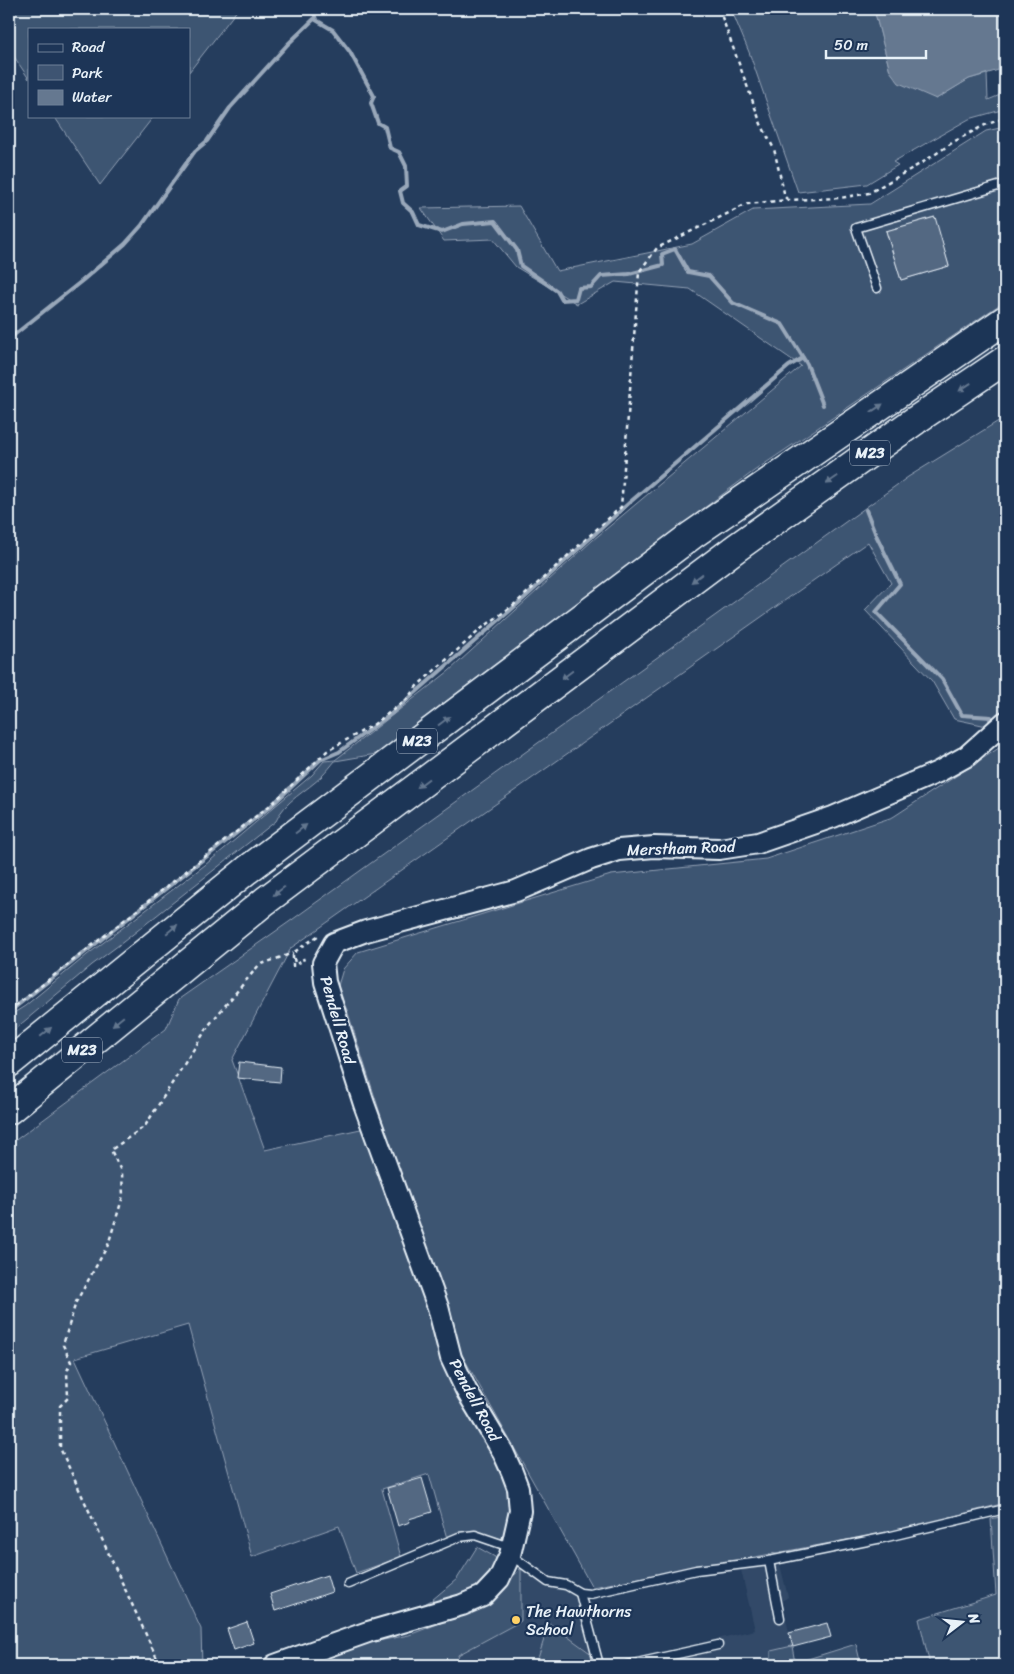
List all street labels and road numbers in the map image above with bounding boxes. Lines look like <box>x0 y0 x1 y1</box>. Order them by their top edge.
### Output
road number: M23 <box>850 440 890 466</box>
road number: M23 <box>397 728 437 754</box>
street label: Merstham Road <box>626 832 737 864</box>
street label: Pendell Road <box>312 972 365 1069</box>
road number: M23 <box>62 1038 102 1062</box>
street label: Pendell Road <box>441 1353 510 1448</box>

